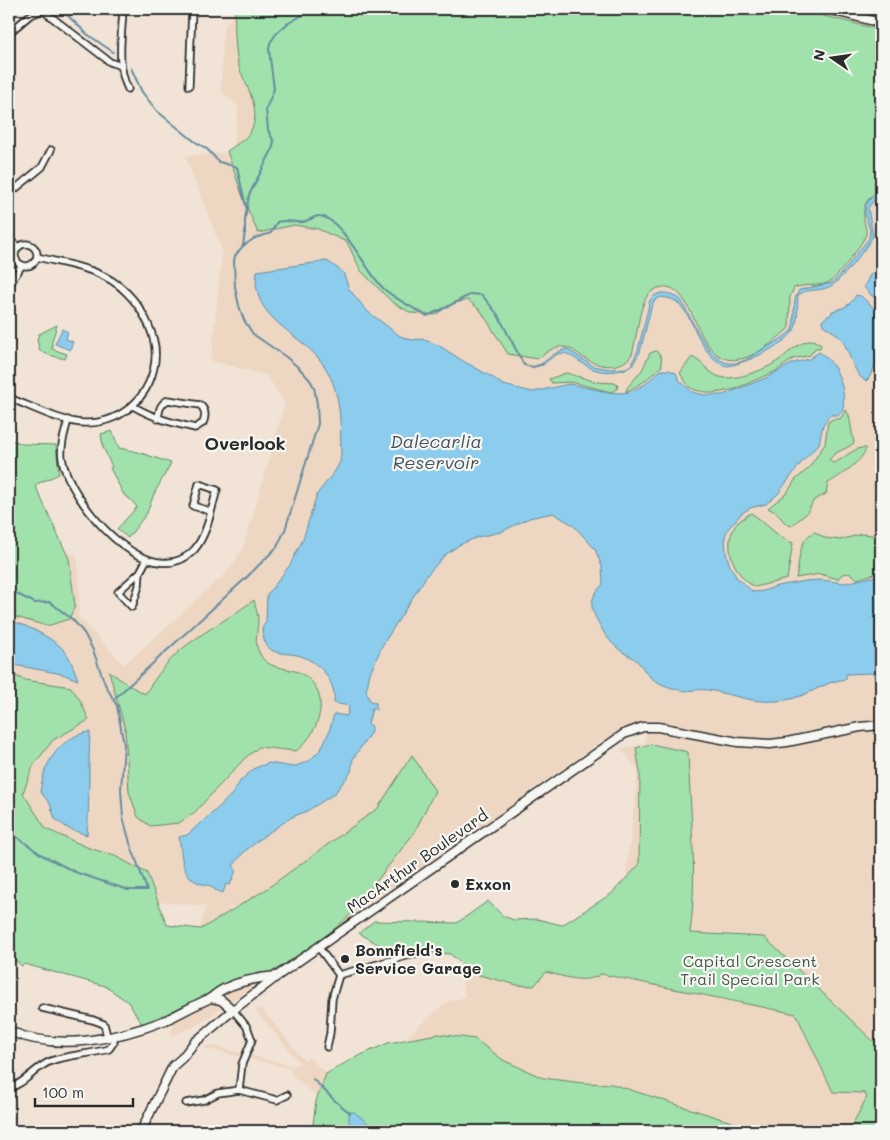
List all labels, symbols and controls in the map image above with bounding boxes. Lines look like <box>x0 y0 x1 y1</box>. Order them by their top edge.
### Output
north arrow <box>808 32 858 82</box>
text: N <box>808 48 829 62</box>
water label: Dalecarlia Reservoir <box>390 429 482 474</box>
district label: Overlook <box>205 431 285 455</box>
street label: MacArthur Boulevard <box>342 804 492 917</box>
place label: Exxon <box>465 873 511 894</box>
marker: Exxon <box>449 878 461 890</box>
place label: Bonnfield's Service Garage <box>355 939 481 978</box>
park label: Capital Crescent Trail Special Park <box>680 950 820 989</box>
marker: Bonnfield's Service Garage <box>339 953 351 965</box>
scale bar <box>35 1075 132 1107</box>
text: 100 m <box>42 1082 84 1102</box>

